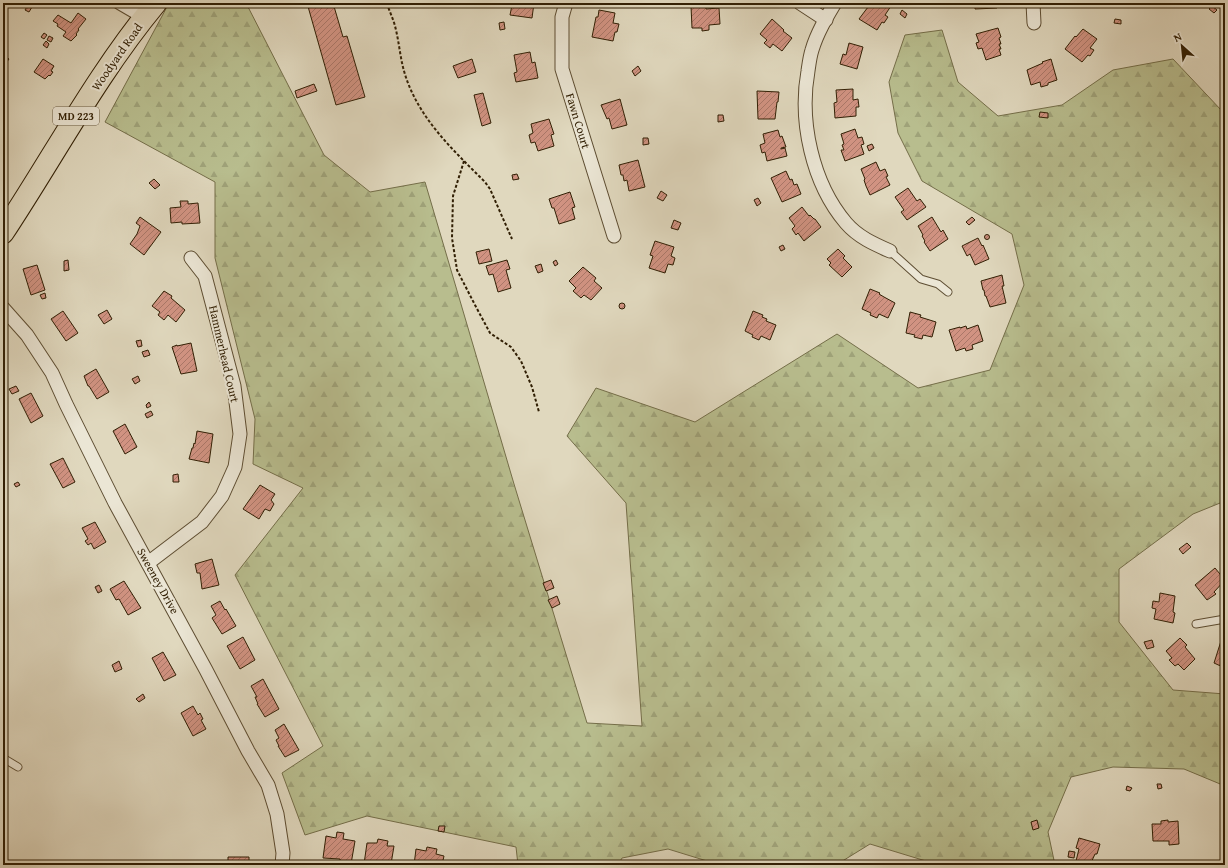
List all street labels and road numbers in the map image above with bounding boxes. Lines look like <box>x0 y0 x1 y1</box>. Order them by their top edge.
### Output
street label: Woodyard Road <box>87 19 146 94</box>
street label: Fawn Court <box>562 91 595 151</box>
road number: MD 223 <box>53 107 99 125</box>
street label: Hammerhead Court <box>205 304 244 405</box>
street label: Sweeney Drive <box>133 545 184 617</box>

